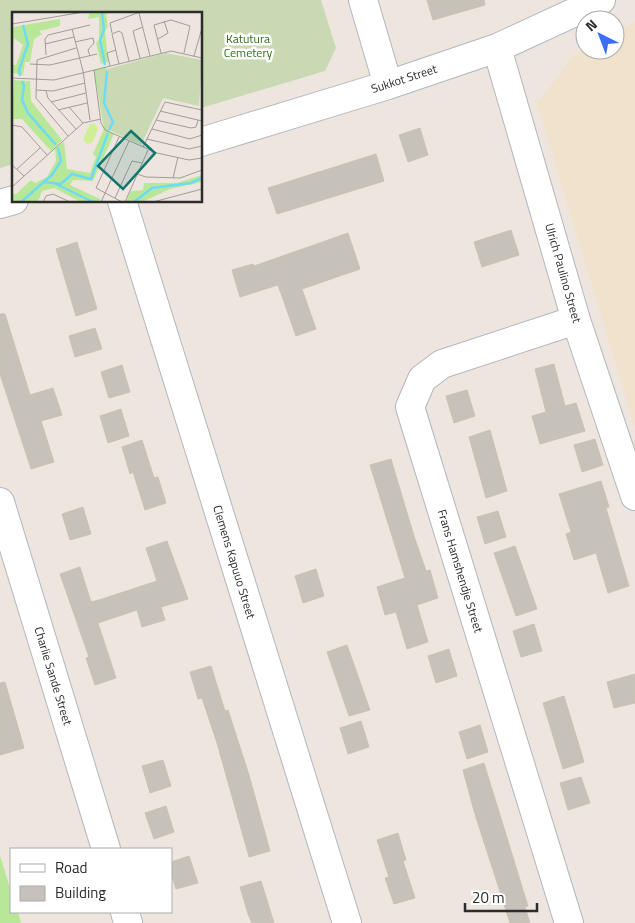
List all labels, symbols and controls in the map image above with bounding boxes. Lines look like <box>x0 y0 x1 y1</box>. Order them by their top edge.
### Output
north arrow <box>575 10 625 60</box>
inset map <box>12 12 202 202</box>
text: N <box>580 14 602 36</box>
park label: Katutura Cemetery <box>224 29 273 62</box>
street label: Sukkot Street <box>368 59 440 98</box>
street label: Ulrich Paulino Street <box>540 221 587 326</box>
street label: Clemens Kapuuo Street <box>208 503 261 622</box>
street label: Frans Hamshendje Street <box>433 507 489 636</box>
street label: Charlie Sande Street <box>29 624 78 728</box>
legend <box>10 848 172 913</box>
text: Road <box>55 856 87 879</box>
scale bar <box>465 880 538 912</box>
text: Building <box>55 881 106 904</box>
text: 20 m <box>472 886 505 909</box>

